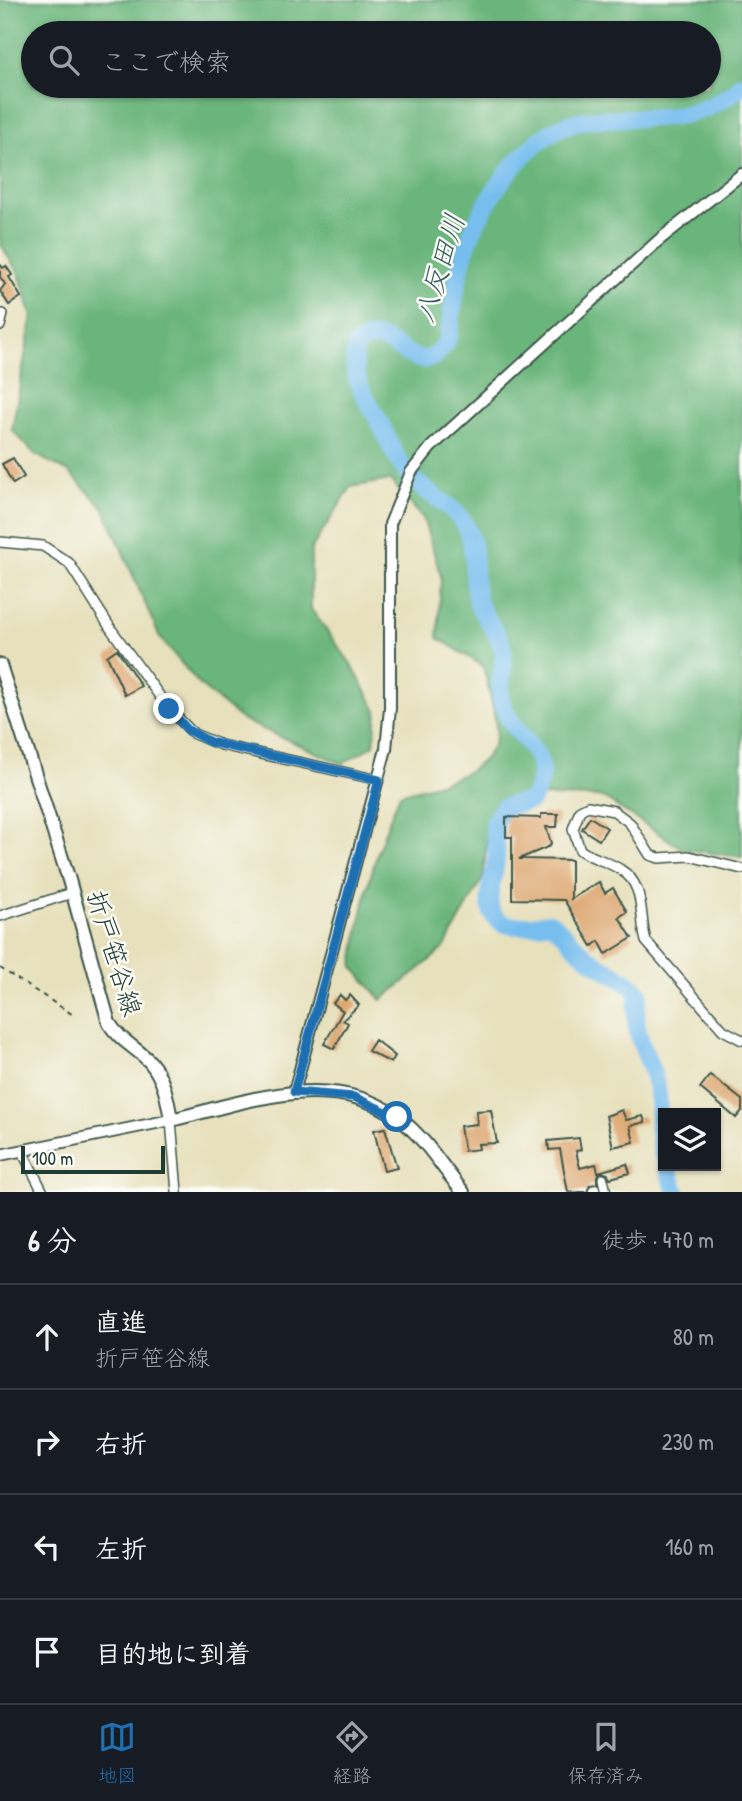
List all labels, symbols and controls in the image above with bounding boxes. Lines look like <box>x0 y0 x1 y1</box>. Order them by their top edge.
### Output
search box <box>21 21 721 98</box>
icon: search <box>45 41 83 79</box>
text: ここで検索 <box>101 44 231 79</box>
water label: 八反田川 <box>404 209 474 327</box>
route end <box>153 693 184 724</box>
street label: 折戸笹谷線 <box>79 886 151 1020</box>
route start <box>381 1101 412 1132</box>
map controls <box>658 1108 721 1171</box>
button: layers <box>658 1108 721 1171</box>
scale bar <box>21 1143 164 1175</box>
text: 100 m <box>32 1145 73 1171</box>
text: 6 分 <box>28 1220 77 1260</box>
text: 徒歩 · 470 m <box>602 1224 714 1255</box>
text: 直進 <box>95 1304 147 1339</box>
icon: ahead <box>28 1318 66 1356</box>
text: 80 m <box>673 1321 714 1352</box>
text: 折戸笹谷線 <box>95 1342 210 1373</box>
icon: right <box>28 1423 66 1461</box>
text: 右折 <box>95 1426 147 1461</box>
text: 230 m <box>662 1426 714 1457</box>
icon: left <box>28 1528 66 1566</box>
text: 左折 <box>95 1531 147 1566</box>
text: 160 m <box>665 1531 714 1562</box>
icon: arrive <box>28 1633 66 1671</box>
text: 目的地に到着 <box>95 1636 251 1671</box>
tab: 地図 <box>98 1718 136 1788</box>
tab: 経路 <box>333 1718 371 1788</box>
tab: 保存済み <box>568 1718 644 1788</box>

